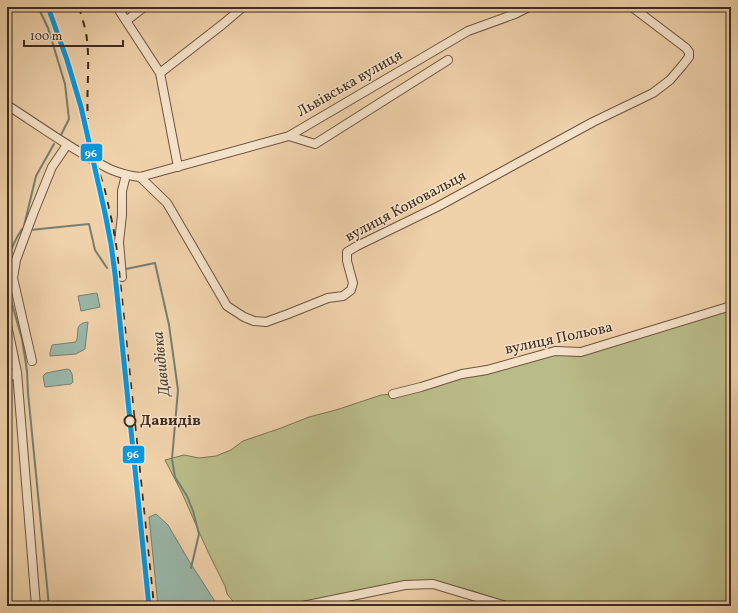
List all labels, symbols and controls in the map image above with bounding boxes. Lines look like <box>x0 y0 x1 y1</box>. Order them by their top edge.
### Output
scale bar <box>24 22 123 48</box>
text: 100 m <box>30 29 63 45</box>
street label: Львівська вулиця <box>293 45 407 123</box>
line badge: 96 <box>80 143 103 162</box>
text: 96 <box>85 147 97 162</box>
street label: вулиця Коновальця <box>342 166 470 248</box>
street label: вулиця Польова <box>503 317 615 361</box>
water label: Давидівка <box>148 330 176 399</box>
place label: Давидів <box>140 411 201 432</box>
marker: Давидів <box>123 414 137 428</box>
line badge: 96 <box>122 445 145 464</box>
text: 96 <box>127 448 139 463</box>

